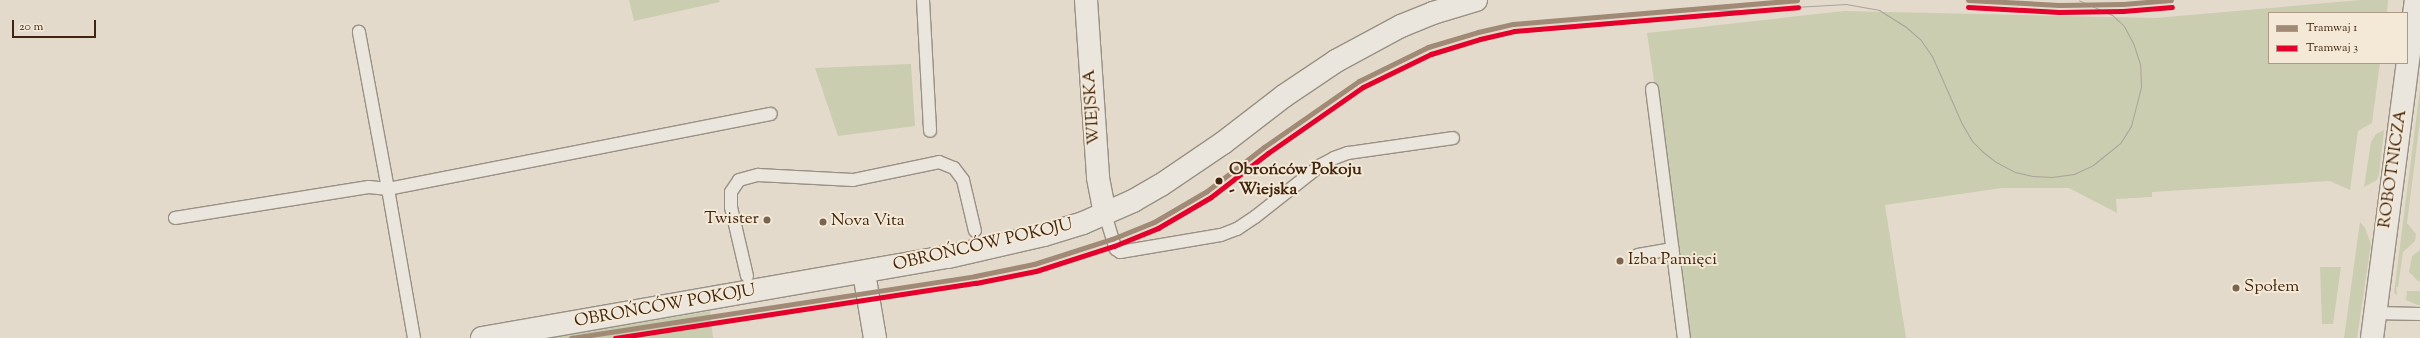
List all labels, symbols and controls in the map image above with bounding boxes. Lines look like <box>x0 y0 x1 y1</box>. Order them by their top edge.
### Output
scale bar <box>14 12 98 38</box>
legend <box>2268 12 2408 64</box>
text: 20 m <box>19 18 43 36</box>
text: Tramwaj 1 <box>2306 19 2357 37</box>
text: Tramwaj 3 <box>2306 39 2358 57</box>
street label: WIEJSKA <box>1080 68 1106 146</box>
street label: ROBOTNICZA <box>2376 108 2412 230</box>
place label: Obrońców Pokoju - Wiejska <box>1229 161 1362 201</box>
marker: Obrońców Pokoju - Wiejska <box>1212 174 1226 188</box>
place label: Twister <box>704 210 759 230</box>
place label: Nova Vita <box>831 212 905 232</box>
marker: Twister <box>762 215 772 225</box>
street label: OBROŃCÓW POKOJU <box>891 215 1075 277</box>
marker: Nova Vita <box>818 217 828 227</box>
place label: Izba Pamięci <box>1628 251 1717 271</box>
marker: Izba Pamięci <box>1615 256 1625 266</box>
place label: Społem <box>2244 278 2299 298</box>
street label: OBROŃCÓW POKOJU <box>573 281 757 333</box>
marker: Społem <box>2231 283 2241 293</box>

